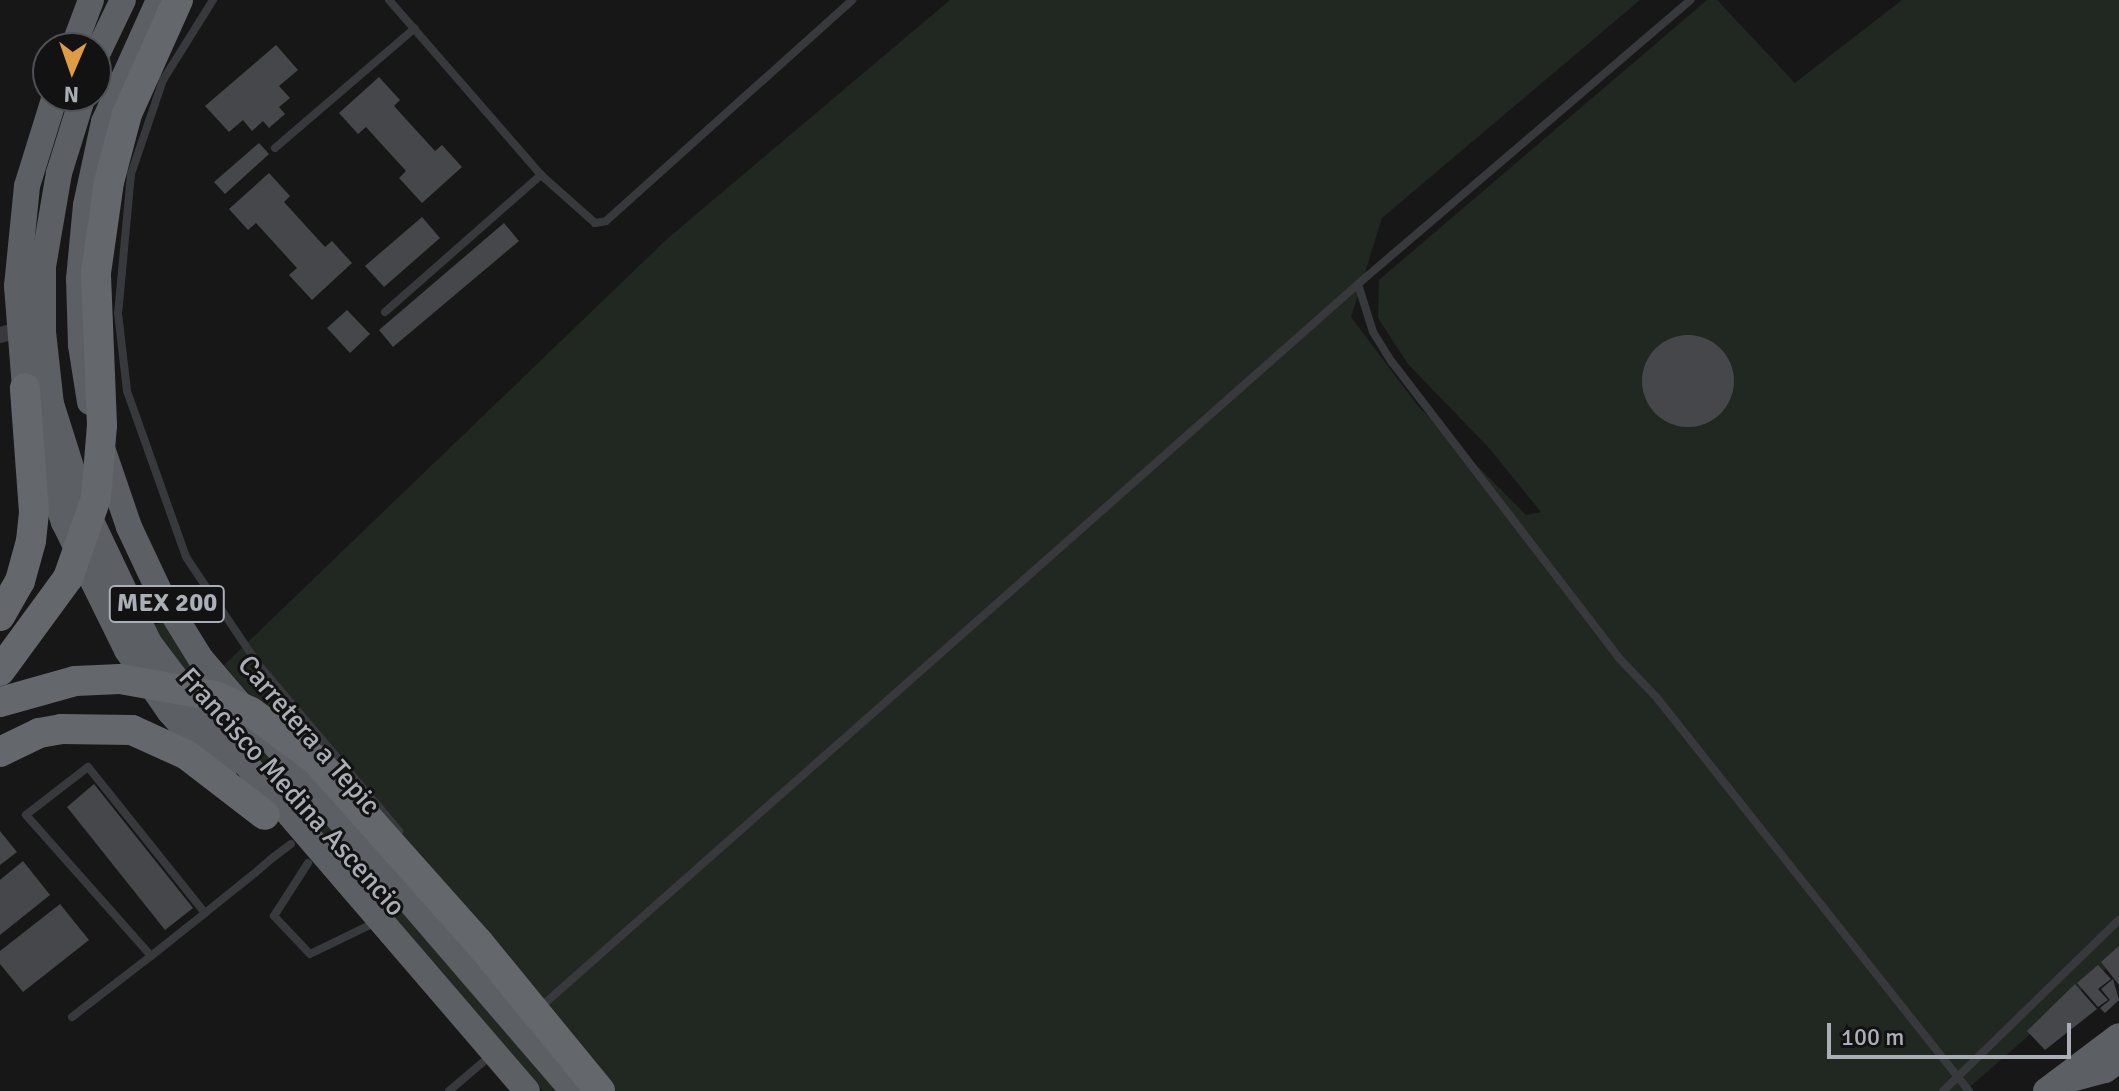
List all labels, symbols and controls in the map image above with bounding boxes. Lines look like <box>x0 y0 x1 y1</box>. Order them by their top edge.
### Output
north arrow <box>32 32 112 112</box>
text: N <box>63 81 79 108</box>
road number: MEX 200 <box>107 582 227 626</box>
street label: Carretera a Tepic <box>231 648 387 822</box>
street label: Francisco Medina Ascencio <box>172 661 412 923</box>
scale bar <box>1831 1007 2075 1057</box>
text: 100 m <box>1841 1022 1904 1052</box>

